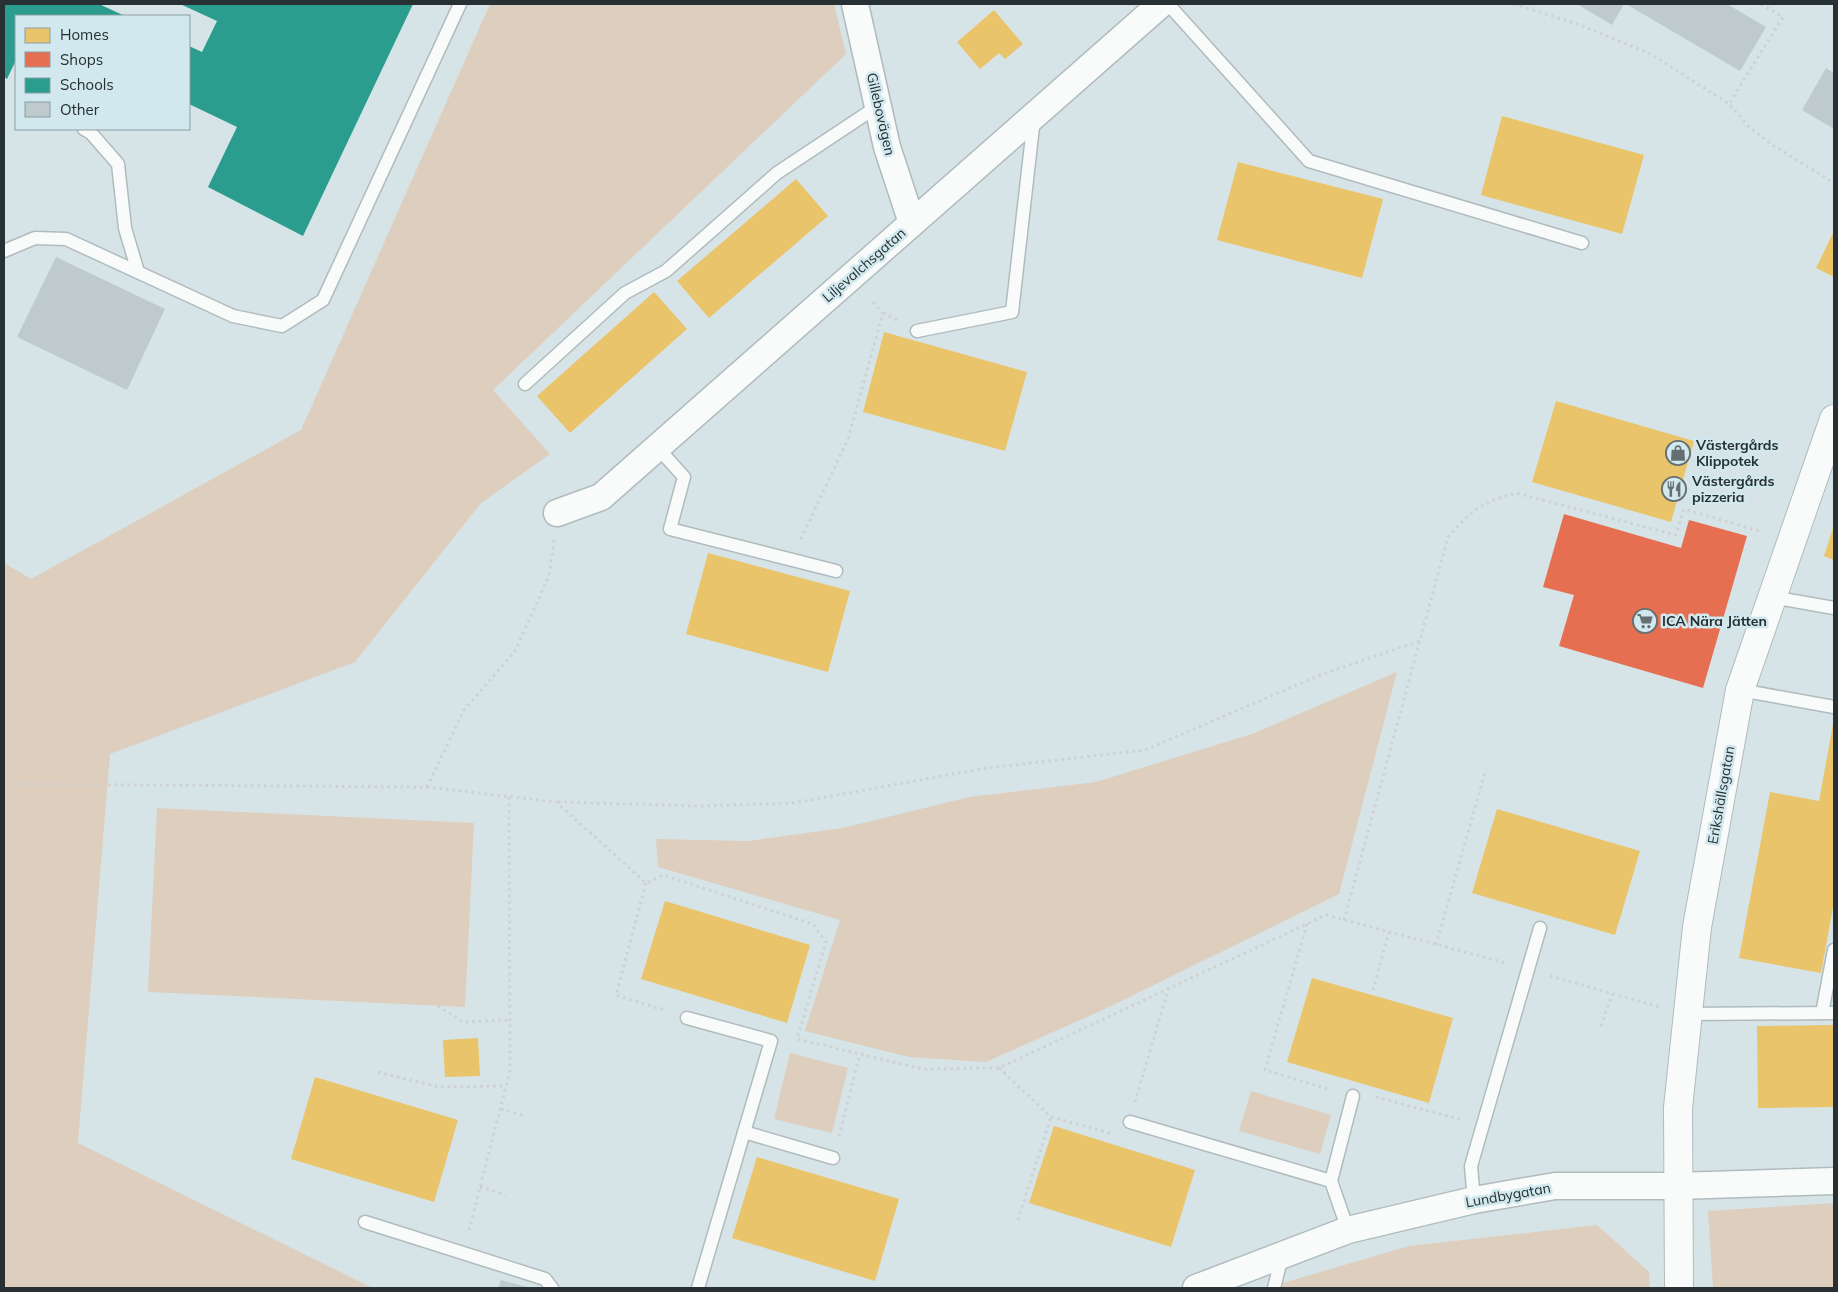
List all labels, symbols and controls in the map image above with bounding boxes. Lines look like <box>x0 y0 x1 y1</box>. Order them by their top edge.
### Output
legend <box>15 15 190 130</box>
text: Homes <box>60 25 109 44</box>
text: Shops <box>60 50 103 69</box>
street label: Gillebovägen <box>863 71 899 157</box>
text: Schools <box>60 75 114 94</box>
text: Other <box>60 100 100 119</box>
street label: Liljevalchsgatan <box>819 224 909 306</box>
place label: Västergårds Klippotek <box>1695 436 1779 470</box>
shop icon: Västergårds Klippotek <box>1665 440 1691 466</box>
place label: Västergårds pizzeria <box>1691 472 1775 506</box>
restaurant icon: Västergårds pizzeria <box>1661 476 1687 502</box>
supermarket icon: ICA Nära Jätten <box>1632 608 1658 634</box>
place label: ICA Nära Jätten <box>1662 612 1767 630</box>
street label: Erikshällsgatan <box>1704 745 1738 845</box>
street label: Lundbygatan <box>1464 1179 1552 1211</box>

